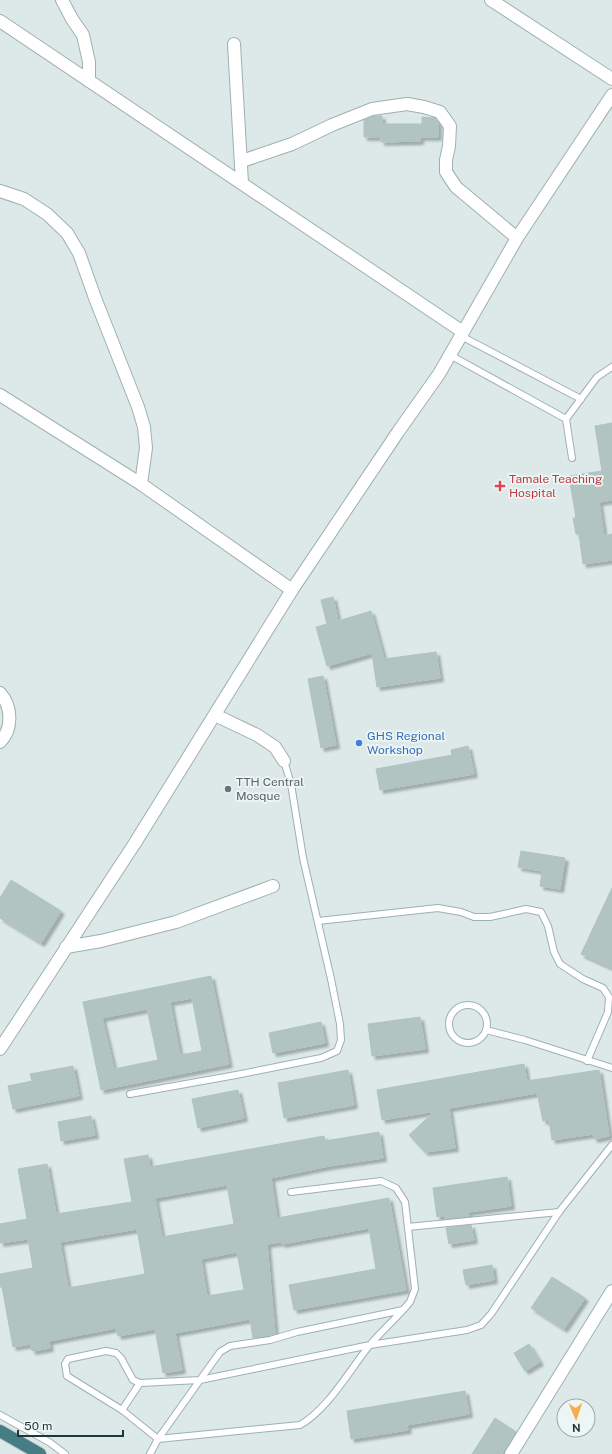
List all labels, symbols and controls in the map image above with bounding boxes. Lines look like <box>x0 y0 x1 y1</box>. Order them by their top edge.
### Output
place label: Tamale Teaching Hospital <box>509 472 602 500</box>
marker: Tamale Teaching Hospital <box>494 480 506 492</box>
place label: GHS Regional Workshop <box>367 729 445 757</box>
marker: GHS Regional Workshop <box>354 738 364 748</box>
place label: TTH Central Mosque <box>236 775 304 803</box>
marker: TTH Central Mosque <box>223 784 233 794</box>
north arrow <box>556 1398 596 1438</box>
scale bar <box>18 1412 123 1438</box>
text: 50 m <box>24 1419 52 1433</box>
text: N <box>572 1422 581 1434</box>

